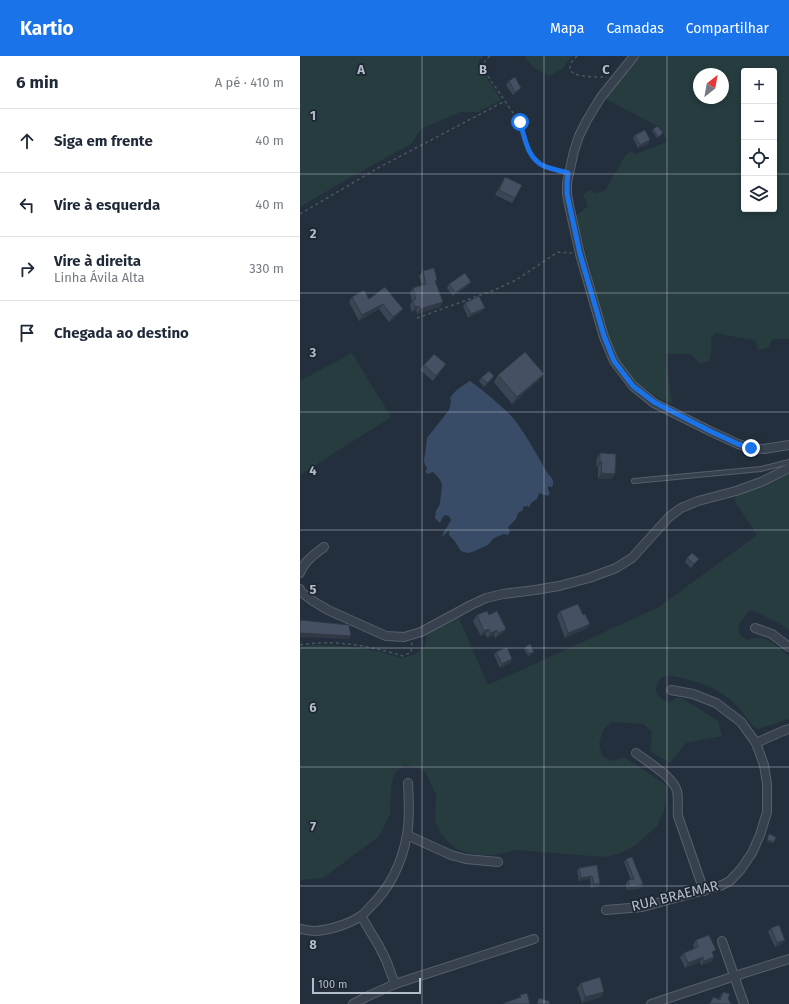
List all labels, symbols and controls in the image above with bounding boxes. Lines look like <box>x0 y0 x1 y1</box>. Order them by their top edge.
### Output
text: Kartio <box>20 17 74 40</box>
text: Mapa <box>550 20 584 37</box>
text: Camadas <box>606 20 664 37</box>
text: Compartilhar <box>686 20 769 37</box>
text: A <box>356 62 365 77</box>
text: B <box>479 62 487 77</box>
text: C <box>602 62 610 77</box>
north arrow <box>693 68 729 104</box>
map controls <box>741 68 777 212</box>
button: + <box>741 68 777 104</box>
text: 6 min <box>16 72 59 93</box>
text: A pé · 410 m <box>215 75 284 90</box>
button: − <box>741 104 777 140</box>
text: 1 <box>310 108 316 123</box>
route start <box>511 113 529 131</box>
icon: ahead <box>16 130 38 152</box>
text: Siga em frente <box>54 132 153 150</box>
text: 40 m <box>255 133 284 148</box>
button: locate <box>741 140 777 176</box>
button: layers <box>741 176 777 212</box>
icon: left <box>16 194 38 216</box>
text: Vire à esquerda <box>54 196 160 214</box>
text: 40 m <box>255 197 284 212</box>
text: 2 <box>310 226 317 241</box>
text: Vire à direita <box>54 252 141 270</box>
icon: right <box>16 258 38 280</box>
text: 330 m <box>249 261 284 276</box>
text: Linha Ávila Alta <box>54 270 145 285</box>
icon: arrive <box>16 322 38 344</box>
text: Chegada ao destino <box>54 324 189 342</box>
text: 3 <box>309 345 317 360</box>
route end <box>742 439 760 457</box>
text: 4 <box>309 463 317 478</box>
text: 5 <box>310 582 317 597</box>
text: 6 <box>309 700 317 715</box>
text: 7 <box>310 819 316 834</box>
street label: RUA BRAEMAR <box>630 877 721 915</box>
text: 8 <box>309 937 317 952</box>
scale bar <box>312 976 421 995</box>
text: 100 m <box>318 978 347 991</box>

